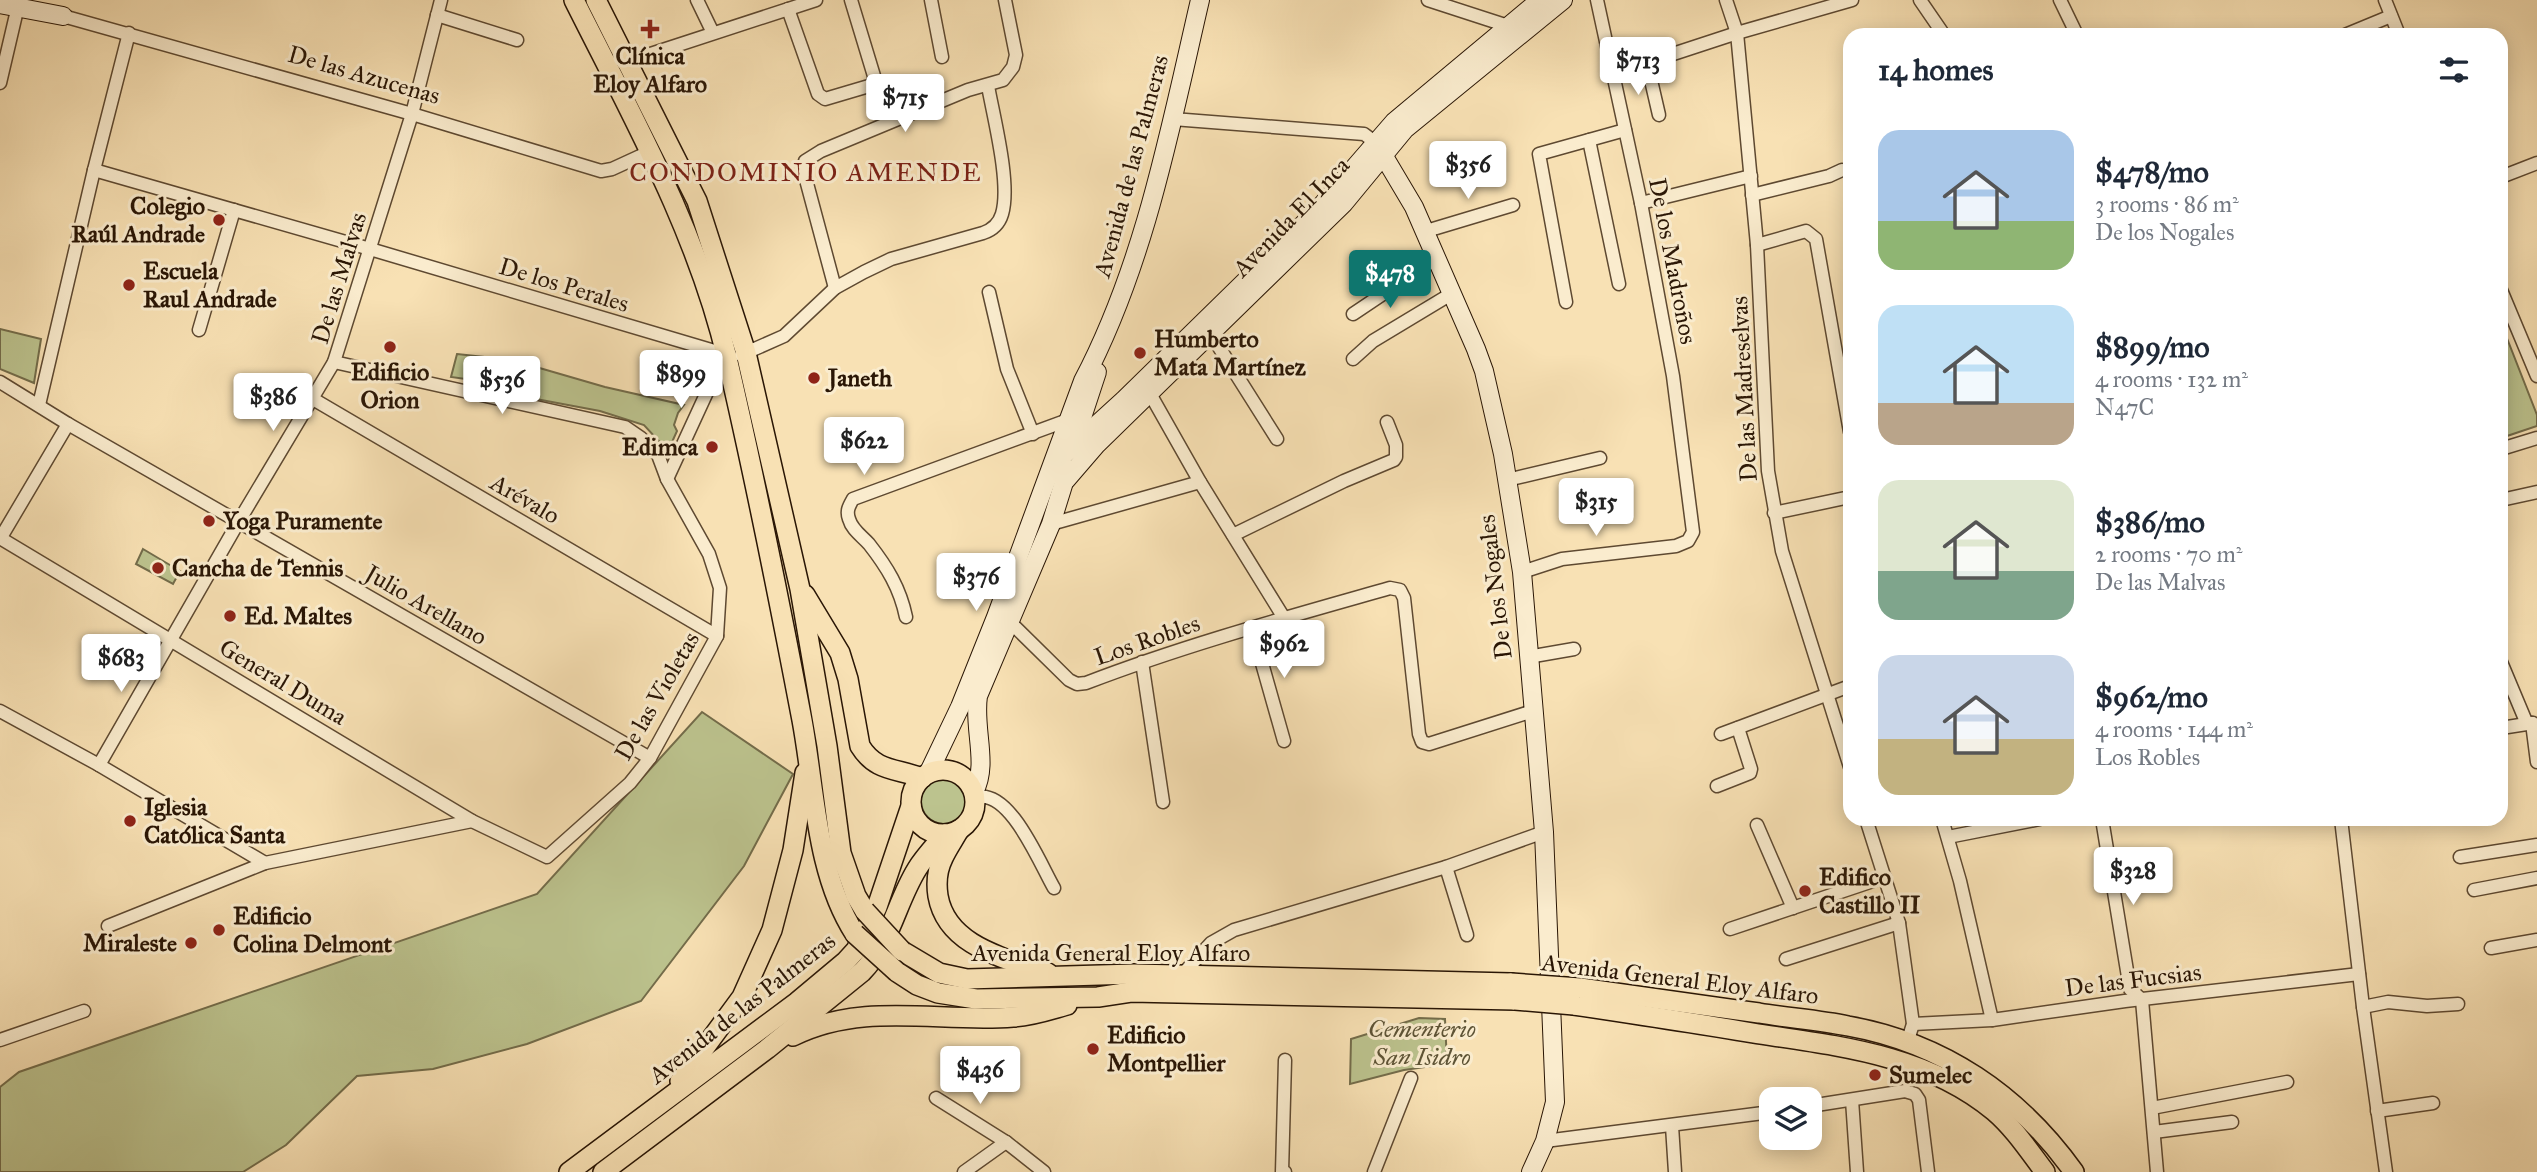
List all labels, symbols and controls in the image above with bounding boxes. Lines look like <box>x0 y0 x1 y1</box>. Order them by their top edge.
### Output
marker: Clínica Eloy Alfaro <box>640 19 660 39</box>
pin: $713 <box>1597 38 1679 97</box>
street label: De las Azucenas <box>285 39 443 111</box>
place label: Clínica Eloy Alfaro <box>593 41 707 99</box>
text: $713 <box>1616 46 1660 74</box>
icon: filters <box>2435 51 2473 89</box>
street label: Avenida de las Palmeras <box>1087 52 1175 281</box>
text: 14 homes <box>1878 52 1993 88</box>
pin: $715 <box>864 74 946 134</box>
text: $715 <box>882 83 928 111</box>
pin: $356 <box>1427 142 1509 201</box>
street label: Avenida El Inca <box>1225 150 1356 284</box>
text: $356 <box>1445 150 1491 178</box>
text: $478/mo <box>2095 154 2209 190</box>
district label: CONDOMINIO AMENDE <box>629 156 983 188</box>
icon: home <box>1934 158 2018 242</box>
street label: De los Madroños <box>1642 175 1704 347</box>
text: 3 rooms · 86 m² <box>2095 190 2239 218</box>
place label: Colegio Raúl Andrade <box>71 191 205 249</box>
street label: De las Malvas <box>305 209 373 347</box>
marker: Colegio Raúl Andrade <box>211 212 227 228</box>
text: De los Nogales <box>2095 218 2234 246</box>
pin: $478 <box>1349 250 1431 310</box>
street label: De los Perales <box>495 251 633 319</box>
place label: Escuela Raul Andrade <box>143 256 277 314</box>
text: $478 <box>1365 259 1415 287</box>
marker: Escuela Raul Andrade <box>121 277 137 293</box>
street label: De las Madreselvas <box>1724 295 1764 483</box>
place label: Humberto Mata Martínez <box>1154 324 1307 382</box>
text: $899/mo <box>2095 329 2210 365</box>
icon: home <box>1934 333 2018 417</box>
marker: Edificio Orion <box>382 339 398 355</box>
marker: Humberto Mata Martínez <box>1132 345 1148 361</box>
pin: $899 <box>640 350 722 410</box>
pin: $536 <box>461 356 543 416</box>
place label: Edificio Orion <box>351 357 429 415</box>
text: $899 <box>656 359 706 387</box>
place label: Janeth <box>825 363 893 393</box>
text: $536 <box>479 365 525 393</box>
text: 4 rooms · 132 m² <box>2095 365 2248 393</box>
marker: Janeth <box>806 370 822 386</box>
pin: $386 <box>232 374 314 433</box>
text: $386 <box>249 382 297 410</box>
text: N47C <box>2095 393 2154 421</box>
pin: $622 <box>823 418 905 477</box>
text: $622 <box>840 426 888 454</box>
place label: Edimca <box>622 432 699 462</box>
marker: Edimca <box>704 439 720 455</box>
street label: Arévalo <box>484 467 565 531</box>
pin: $315 <box>1555 478 1637 538</box>
text: $315 <box>1575 487 1617 515</box>
text: $386/mo <box>2095 504 2205 540</box>
place label: Yoga Puramente <box>222 506 382 536</box>
icon: home <box>1934 508 2018 592</box>
marker: Yoga Puramente <box>201 513 217 529</box>
street label: De los Nogales <box>1471 513 1519 661</box>
text: 2 rooms · 70 m² <box>2095 540 2243 568</box>
place label: Cancha de Tennis <box>172 553 344 583</box>
pin: $376 <box>935 554 1017 613</box>
street label: Julio Arellano <box>357 557 492 652</box>
marker: Cancha de Tennis <box>150 560 166 576</box>
text: $376 <box>953 562 1000 590</box>
text: De las Malvas <box>2095 568 2225 596</box>
place label: Ed. Maltes <box>244 601 352 631</box>
marker: Ed. Maltes <box>222 608 238 624</box>
street label: Los Robles <box>1090 608 1204 672</box>
pin: $962 <box>1243 620 1325 680</box>
street label: De las Violetas <box>608 626 706 766</box>
text: $962 <box>1259 629 1309 657</box>
street label: General Duma <box>214 632 353 732</box>
pin: $683 <box>80 634 162 694</box>
text: $683 <box>97 643 145 671</box>
text: $962/mo <box>2095 679 2208 715</box>
icon: home <box>1934 683 2018 767</box>
text: 4 rooms · 144 m² <box>2095 715 2253 743</box>
text: Los Robles <box>2095 743 2200 771</box>
place label: Iglesia Católica Santa <box>144 792 286 850</box>
marker: Iglesia Católica Santa <box>122 813 138 829</box>
pin: $328 <box>2092 848 2174 907</box>
text: $328 <box>2110 856 2156 884</box>
place label: Edifico Castillo II <box>1819 862 1920 920</box>
marker: Edifico Castillo II <box>1797 883 1813 899</box>
place label: Edificio Colina Delmont <box>233 901 393 959</box>
marker: Edificio Colina Delmont <box>211 922 227 938</box>
street label: Avenida de las Palmeras <box>642 926 841 1091</box>
place label: Miraleste <box>83 928 177 958</box>
marker: Miraleste <box>183 935 199 951</box>
street label: Avenida General Eloy Alfaro <box>971 938 1250 968</box>
street label: Avenida General Eloy Alfaro <box>1539 947 1820 1011</box>
street label: De las Fucsias <box>2063 957 2203 1003</box>
park label: Cementerio San Isidro <box>1368 1014 1476 1072</box>
place label: Edificio Montpellier <box>1107 1020 1227 1078</box>
marker: Edificio Montpellier <box>1085 1041 1101 1057</box>
pin: $436 <box>939 1046 1021 1106</box>
text: $436 <box>956 1055 1004 1083</box>
place label: Sumelec <box>1889 1060 1972 1090</box>
marker: Sumelec <box>1867 1067 1883 1083</box>
map controls <box>1759 1087 1822 1150</box>
button: layers <box>1759 1087 1822 1150</box>

